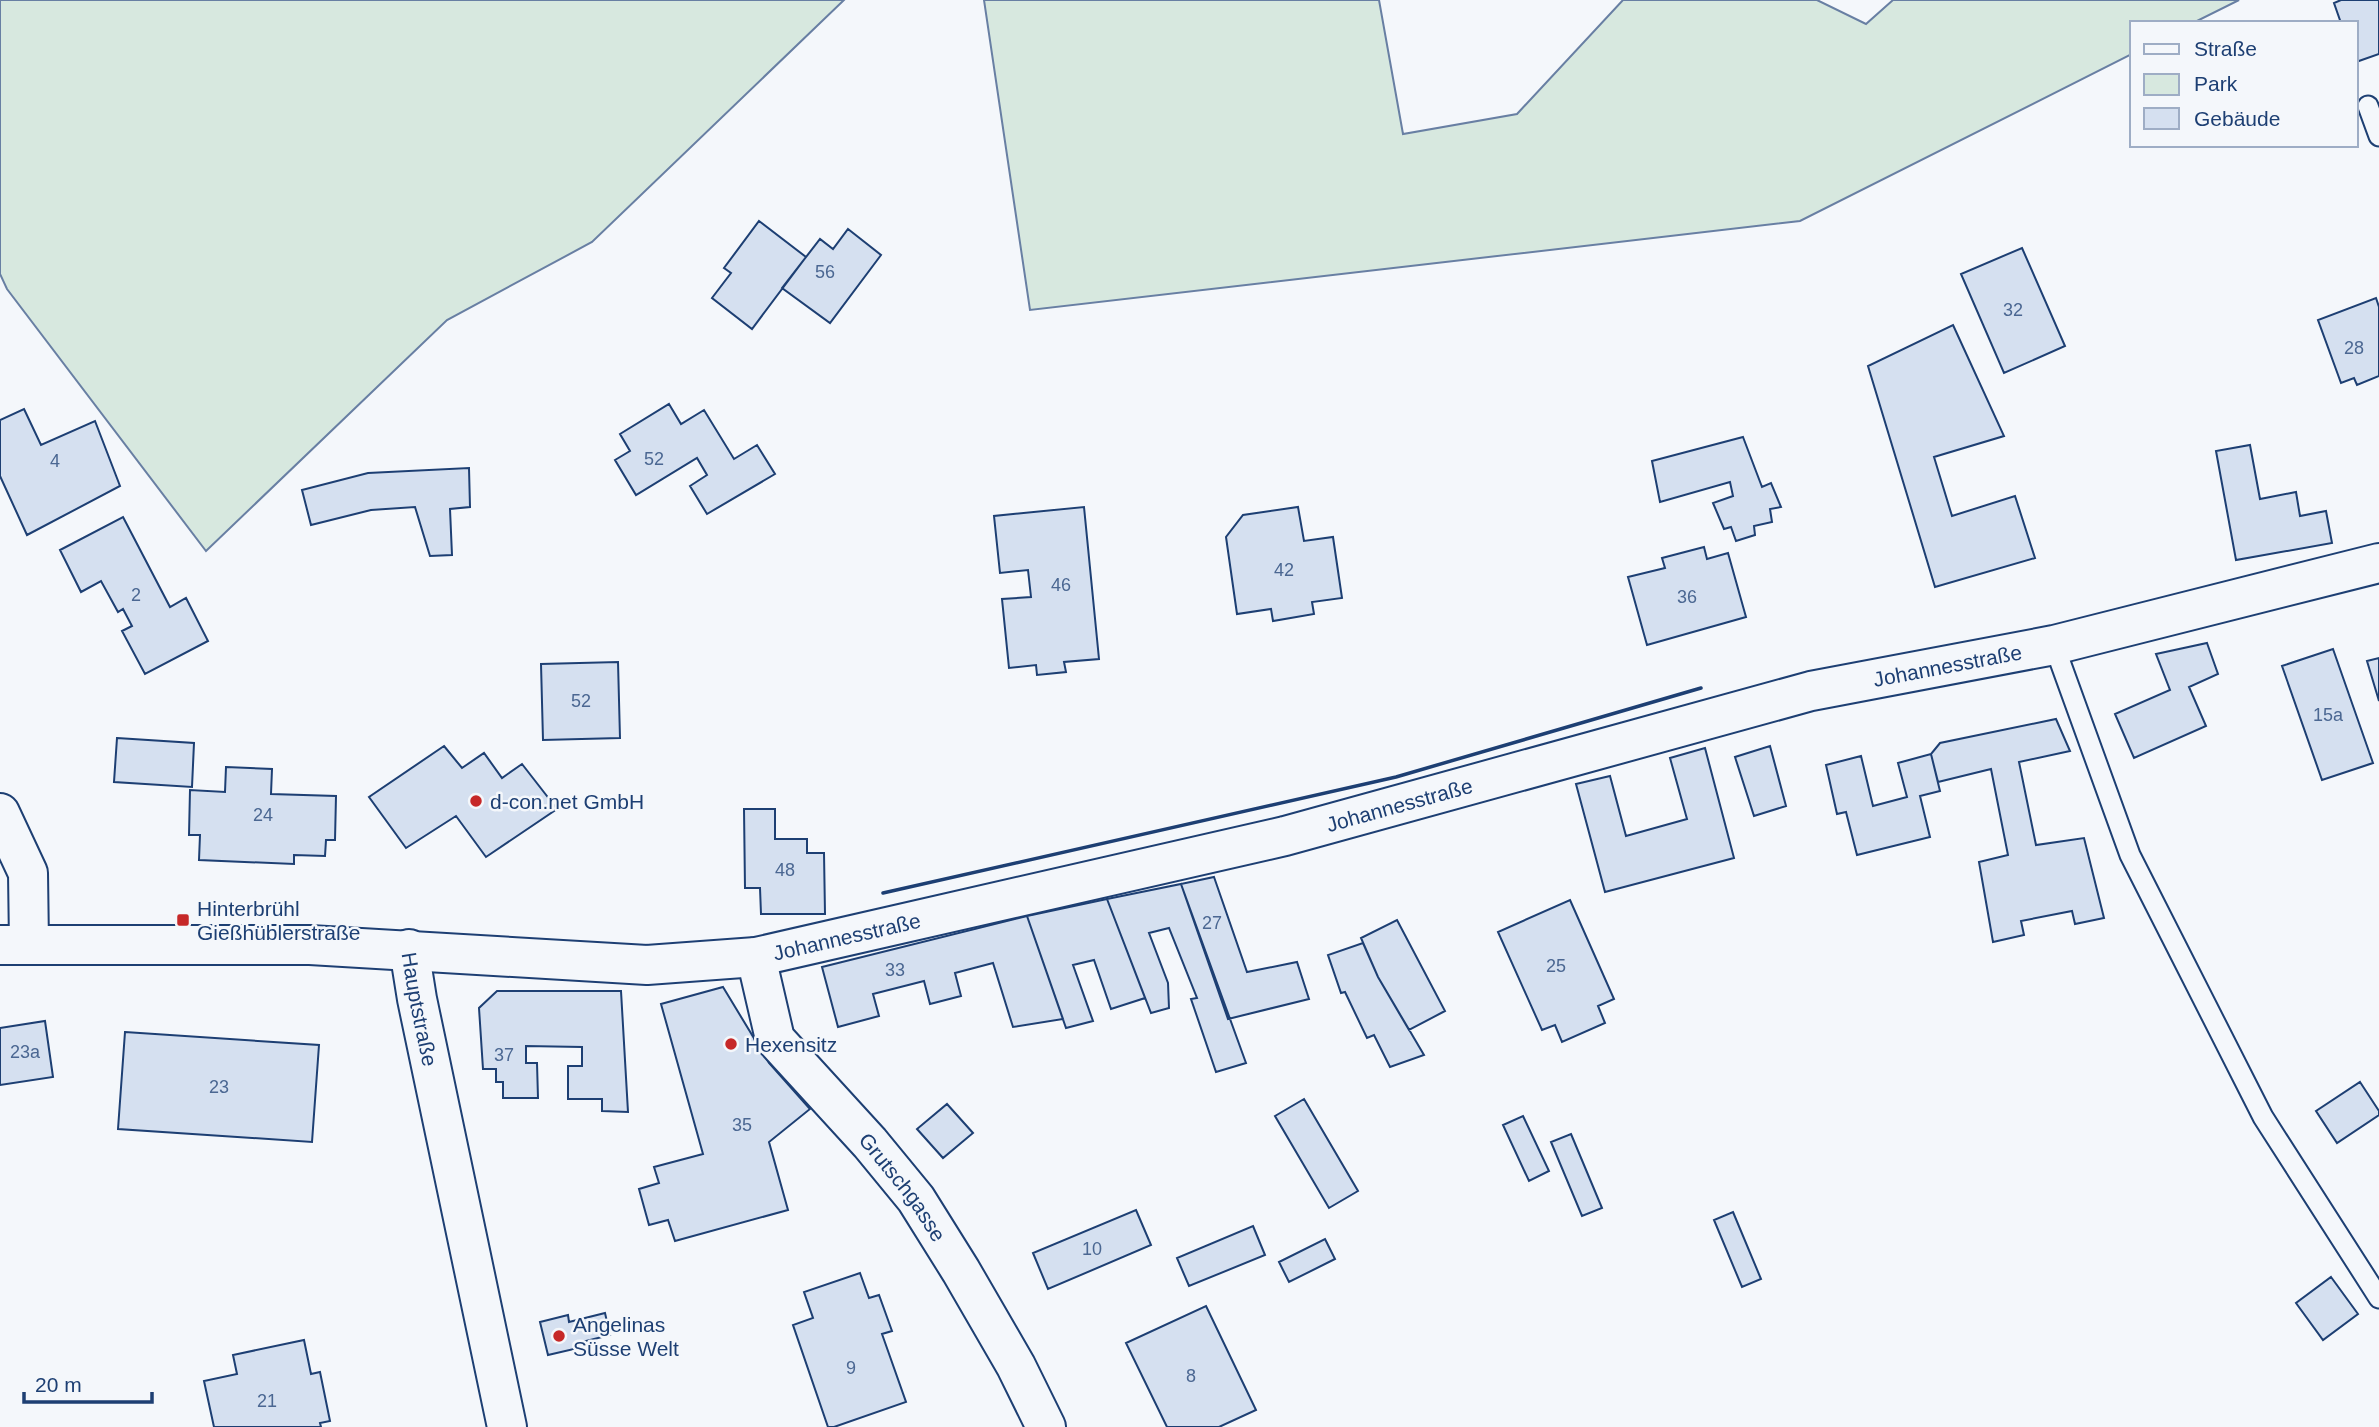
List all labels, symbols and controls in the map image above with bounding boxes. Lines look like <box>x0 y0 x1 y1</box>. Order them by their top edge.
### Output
legend <box>2130 21 2358 147</box>
text: Straße <box>2194 37 2257 60</box>
text: Park <box>2194 72 2238 95</box>
text: Gebäude <box>2194 107 2280 130</box>
house number: 56 <box>815 262 835 282</box>
house number: 32 <box>2003 300 2023 320</box>
house number: 28 <box>2344 338 2364 358</box>
house number: 52 <box>644 449 664 469</box>
house number: 4 <box>50 451 60 471</box>
house number: 42 <box>1274 560 1294 580</box>
house number: 46 <box>1051 575 1071 595</box>
house number: 2 <box>131 585 141 605</box>
house number: 36 <box>1677 587 1697 607</box>
street label: Johannesstraße <box>1871 640 2024 690</box>
house number: 52 <box>571 691 591 711</box>
house number: 15a <box>2313 705 2344 725</box>
street label: Johannesstraße <box>1324 773 1475 836</box>
place label: d-con.net GmbH <box>490 790 644 813</box>
marker: d-con.net GmbH <box>468 793 484 809</box>
house number: 24 <box>253 805 273 825</box>
house number: 48 <box>775 860 795 880</box>
place label: Hinterbrühl Gießhüblerstraße <box>197 897 360 944</box>
street label: Johannesstraße <box>771 908 923 964</box>
marker: Hinterbrühl Gießhüblerstraße <box>175 912 191 928</box>
house number: 27 <box>1202 913 1222 933</box>
street label: Hauptstraße <box>398 950 442 1068</box>
house number: 25 <box>1546 956 1566 976</box>
house number: 33 <box>885 960 905 980</box>
place label: Hexensitz <box>745 1033 837 1056</box>
marker: Hexensitz <box>723 1036 739 1052</box>
house number: 23a <box>10 1042 41 1062</box>
house number: 37 <box>494 1045 514 1065</box>
house number: 23 <box>209 1077 229 1097</box>
house number: 35 <box>732 1115 752 1135</box>
street label: Grutschgasse <box>855 1128 951 1245</box>
house number: 10 <box>1082 1239 1102 1259</box>
place label: Angelinas Süsse Welt <box>573 1313 679 1360</box>
marker: Angelinas Süsse Welt <box>551 1328 567 1344</box>
house number: 9 <box>846 1358 856 1378</box>
scale bar <box>24 1360 152 1404</box>
house number: 8 <box>1186 1366 1196 1386</box>
text: 20 m <box>35 1373 82 1396</box>
house number: 21 <box>257 1391 277 1411</box>

